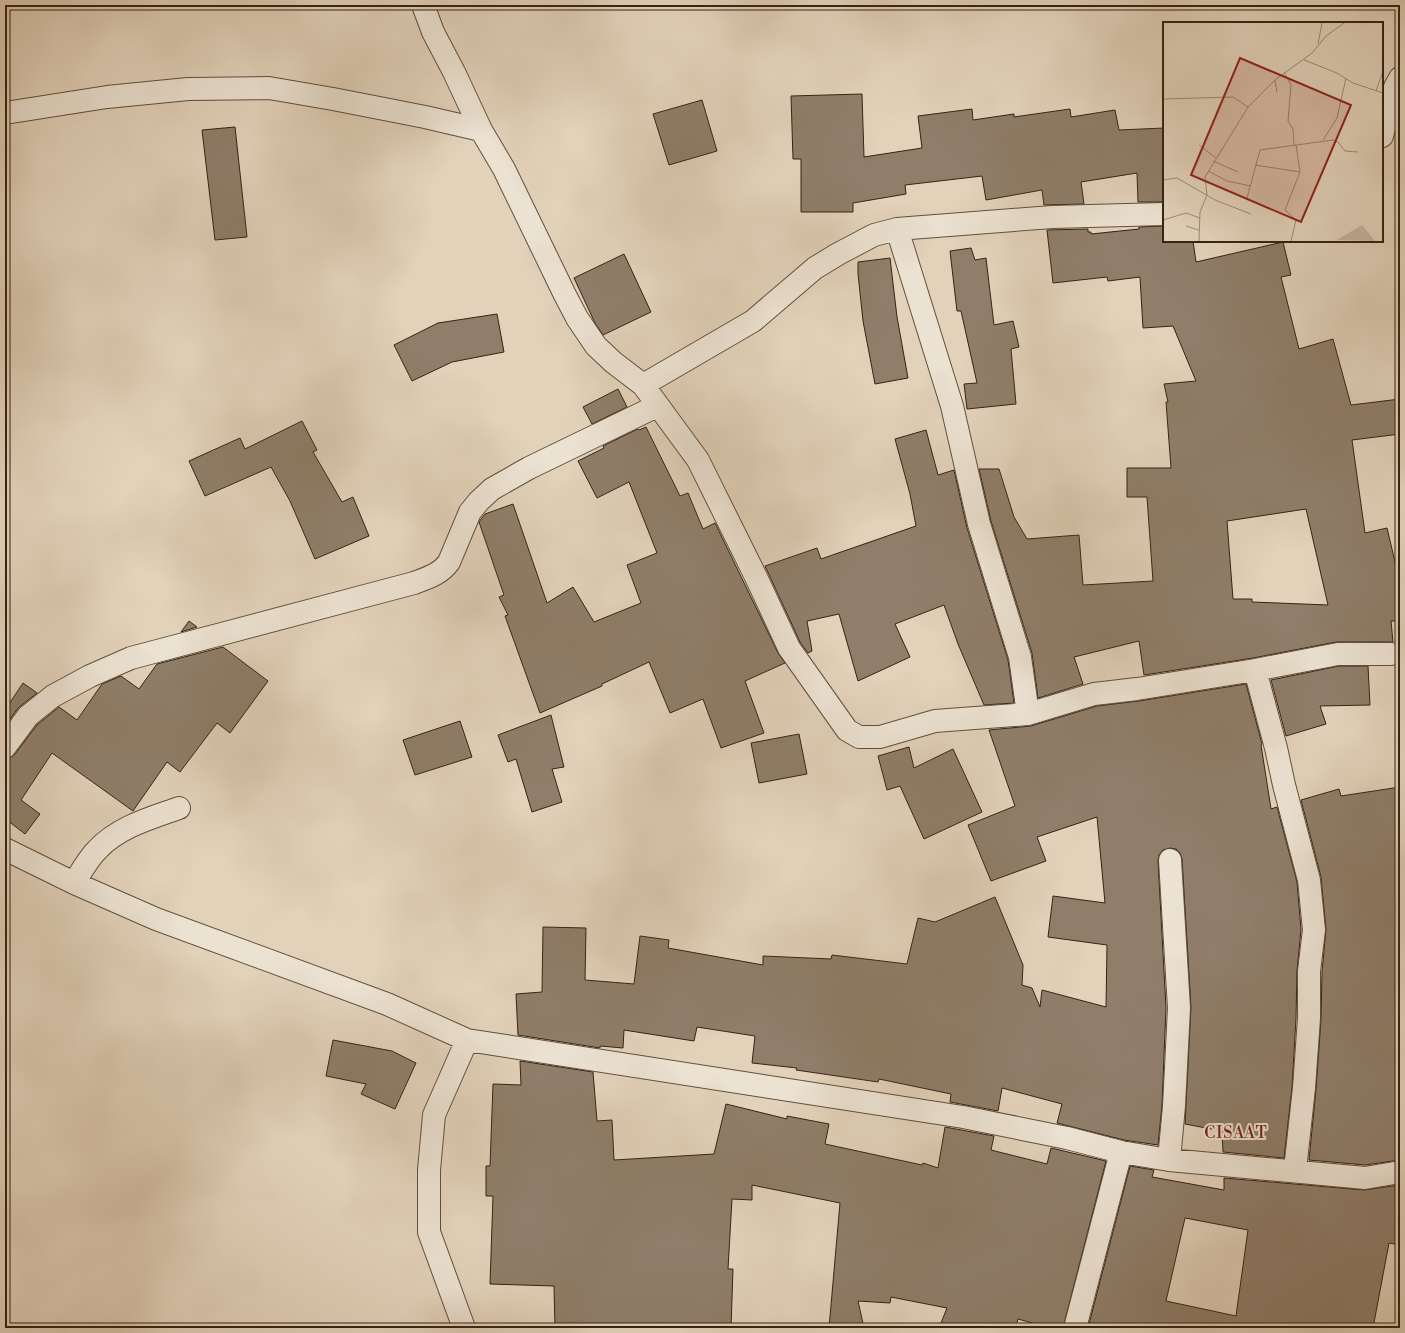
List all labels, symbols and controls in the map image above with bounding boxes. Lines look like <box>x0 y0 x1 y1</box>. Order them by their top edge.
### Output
inset map <box>1163 22 1383 242</box>
district label: CISAAT <box>1204 1123 1268 1143</box>

